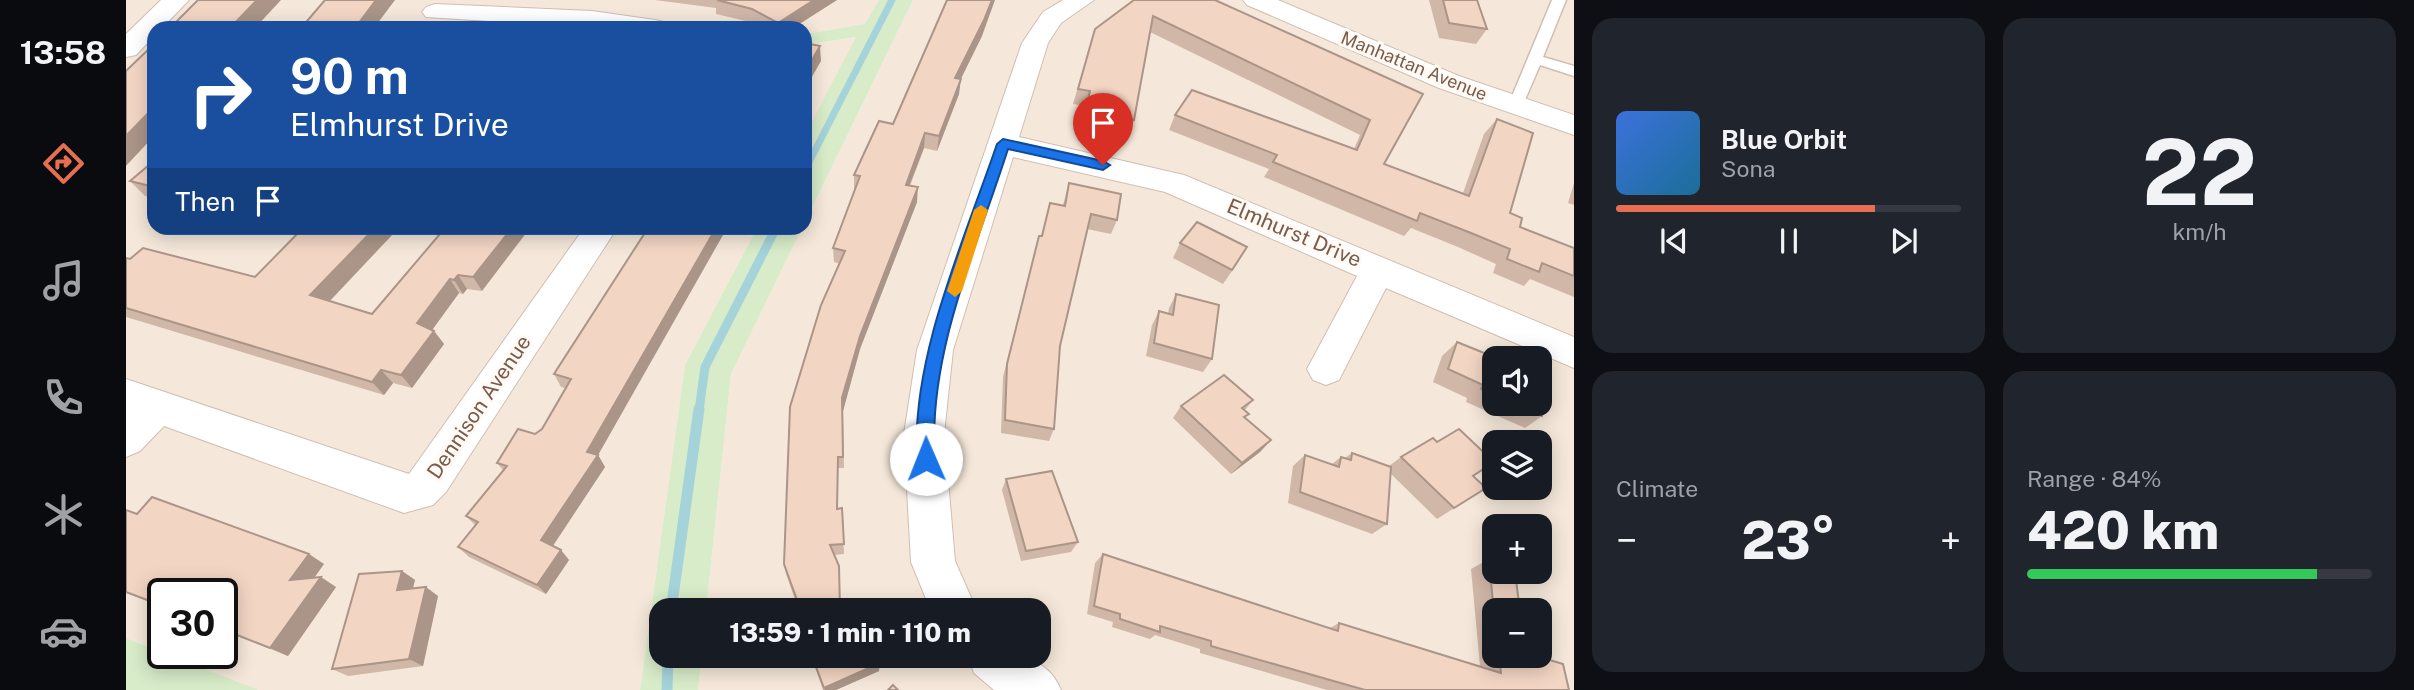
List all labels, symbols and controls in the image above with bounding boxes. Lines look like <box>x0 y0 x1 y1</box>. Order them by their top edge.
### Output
street label: Manhattan Avenue <box>1338 27 1490 104</box>
text: 13:58 <box>20 34 106 71</box>
text: 90 m <box>290 47 409 105</box>
icon: right <box>175 49 266 140</box>
pin <box>1073 93 1133 165</box>
icon: arrive <box>1084 104 1122 142</box>
text: Elmhurst Drive <box>290 106 509 143</box>
text: 22 <box>2142 119 2257 225</box>
text: Blue Orbit <box>1721 124 1847 155</box>
icon: directions <box>39 139 88 188</box>
text: Sona <box>1721 155 1775 182</box>
icon: arrive <box>249 182 287 220</box>
text: Then <box>175 186 235 217</box>
street label: Elmhurst Drive <box>1223 193 1365 272</box>
text: km/h <box>2172 218 2227 245</box>
icon: previous <box>1655 222 1693 260</box>
icon: pause <box>1770 222 1808 260</box>
icon: next <box>1885 222 1923 260</box>
icon: music <box>39 256 88 305</box>
street label: Dennison Avenue <box>421 330 536 483</box>
map controls <box>1482 346 1552 668</box>
button: sound <box>1482 346 1552 416</box>
icon: phone <box>39 373 88 422</box>
position arrow <box>889 422 963 496</box>
button: layers <box>1482 430 1552 500</box>
text: Range · 84% <box>2027 465 2162 492</box>
text: Climate <box>1616 475 1698 502</box>
icon: climate <box>39 490 88 539</box>
text: 420 km <box>2027 500 2219 561</box>
text: 23° <box>1741 510 1836 571</box>
button: + <box>1482 514 1552 584</box>
text: − <box>1616 518 1637 563</box>
text: + <box>1940 518 1961 563</box>
speed limit sign: 30 <box>147 578 238 669</box>
button: − <box>1482 598 1552 668</box>
icon: car <box>39 607 88 656</box>
text: 13:59 · 1 min · 110 m <box>729 617 971 648</box>

